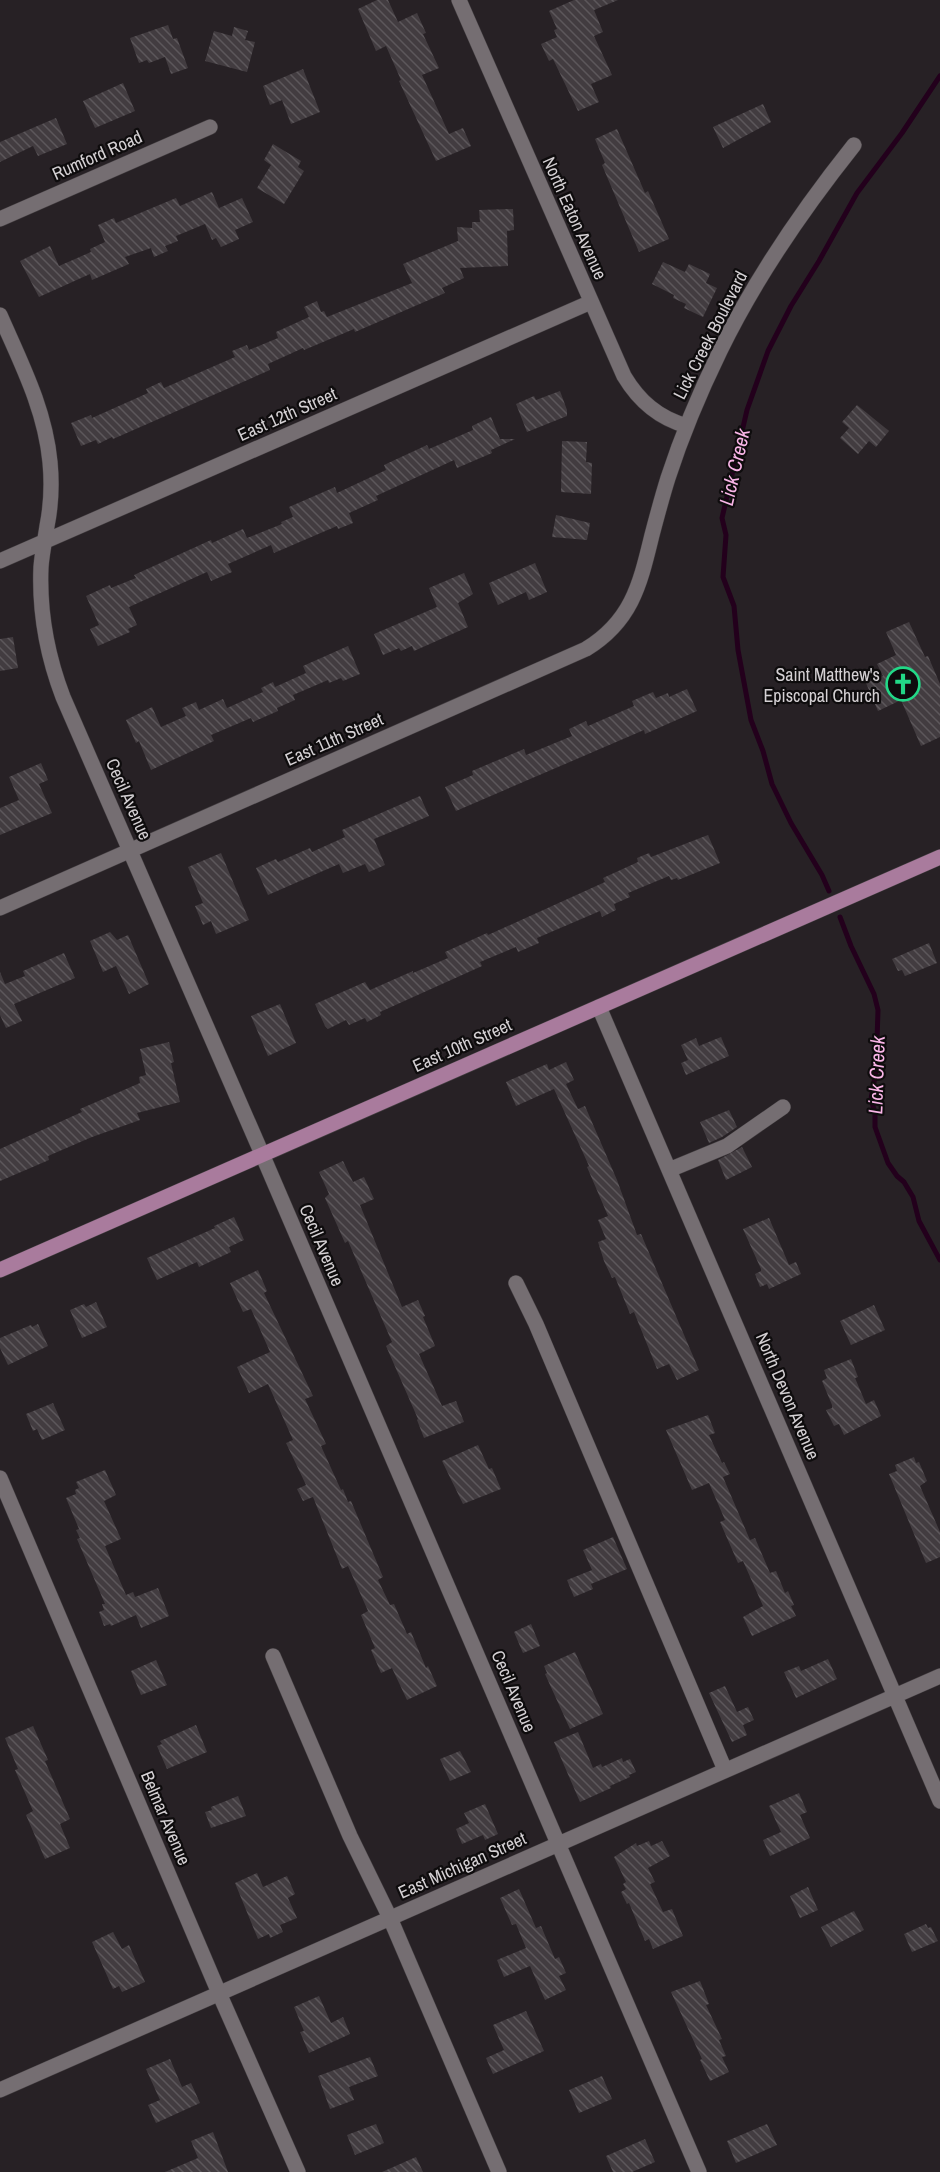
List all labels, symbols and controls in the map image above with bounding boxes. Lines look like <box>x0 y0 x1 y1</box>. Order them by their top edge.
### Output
street label: Rumford Road <box>48 124 146 186</box>
street label: North Eaton Avenue <box>537 153 613 283</box>
street label: Lick Creek Boulevard <box>667 266 753 404</box>
street label: East 12th Street <box>234 381 340 447</box>
water label: Lick Creek <box>712 425 756 508</box>
place label: Saint Matthew's Episcopal Church <box>764 662 880 708</box>
church icon: Saint Matthew's Episcopal Church <box>885 666 921 702</box>
street label: East 11th Street <box>281 706 387 772</box>
street label: Cecil Avenue <box>100 754 158 844</box>
street label: East 10th Street <box>409 1012 515 1078</box>
water label: Lick Creek <box>861 1035 891 1115</box>
street label: Cecil Avenue <box>294 1200 350 1290</box>
street label: North Devon Avenue <box>750 1329 826 1463</box>
street label: Cecil Avenue <box>486 1646 542 1736</box>
street label: Belmar Avenue <box>135 1767 197 1869</box>
street label: East Michigan Street <box>394 1826 530 1904</box>

